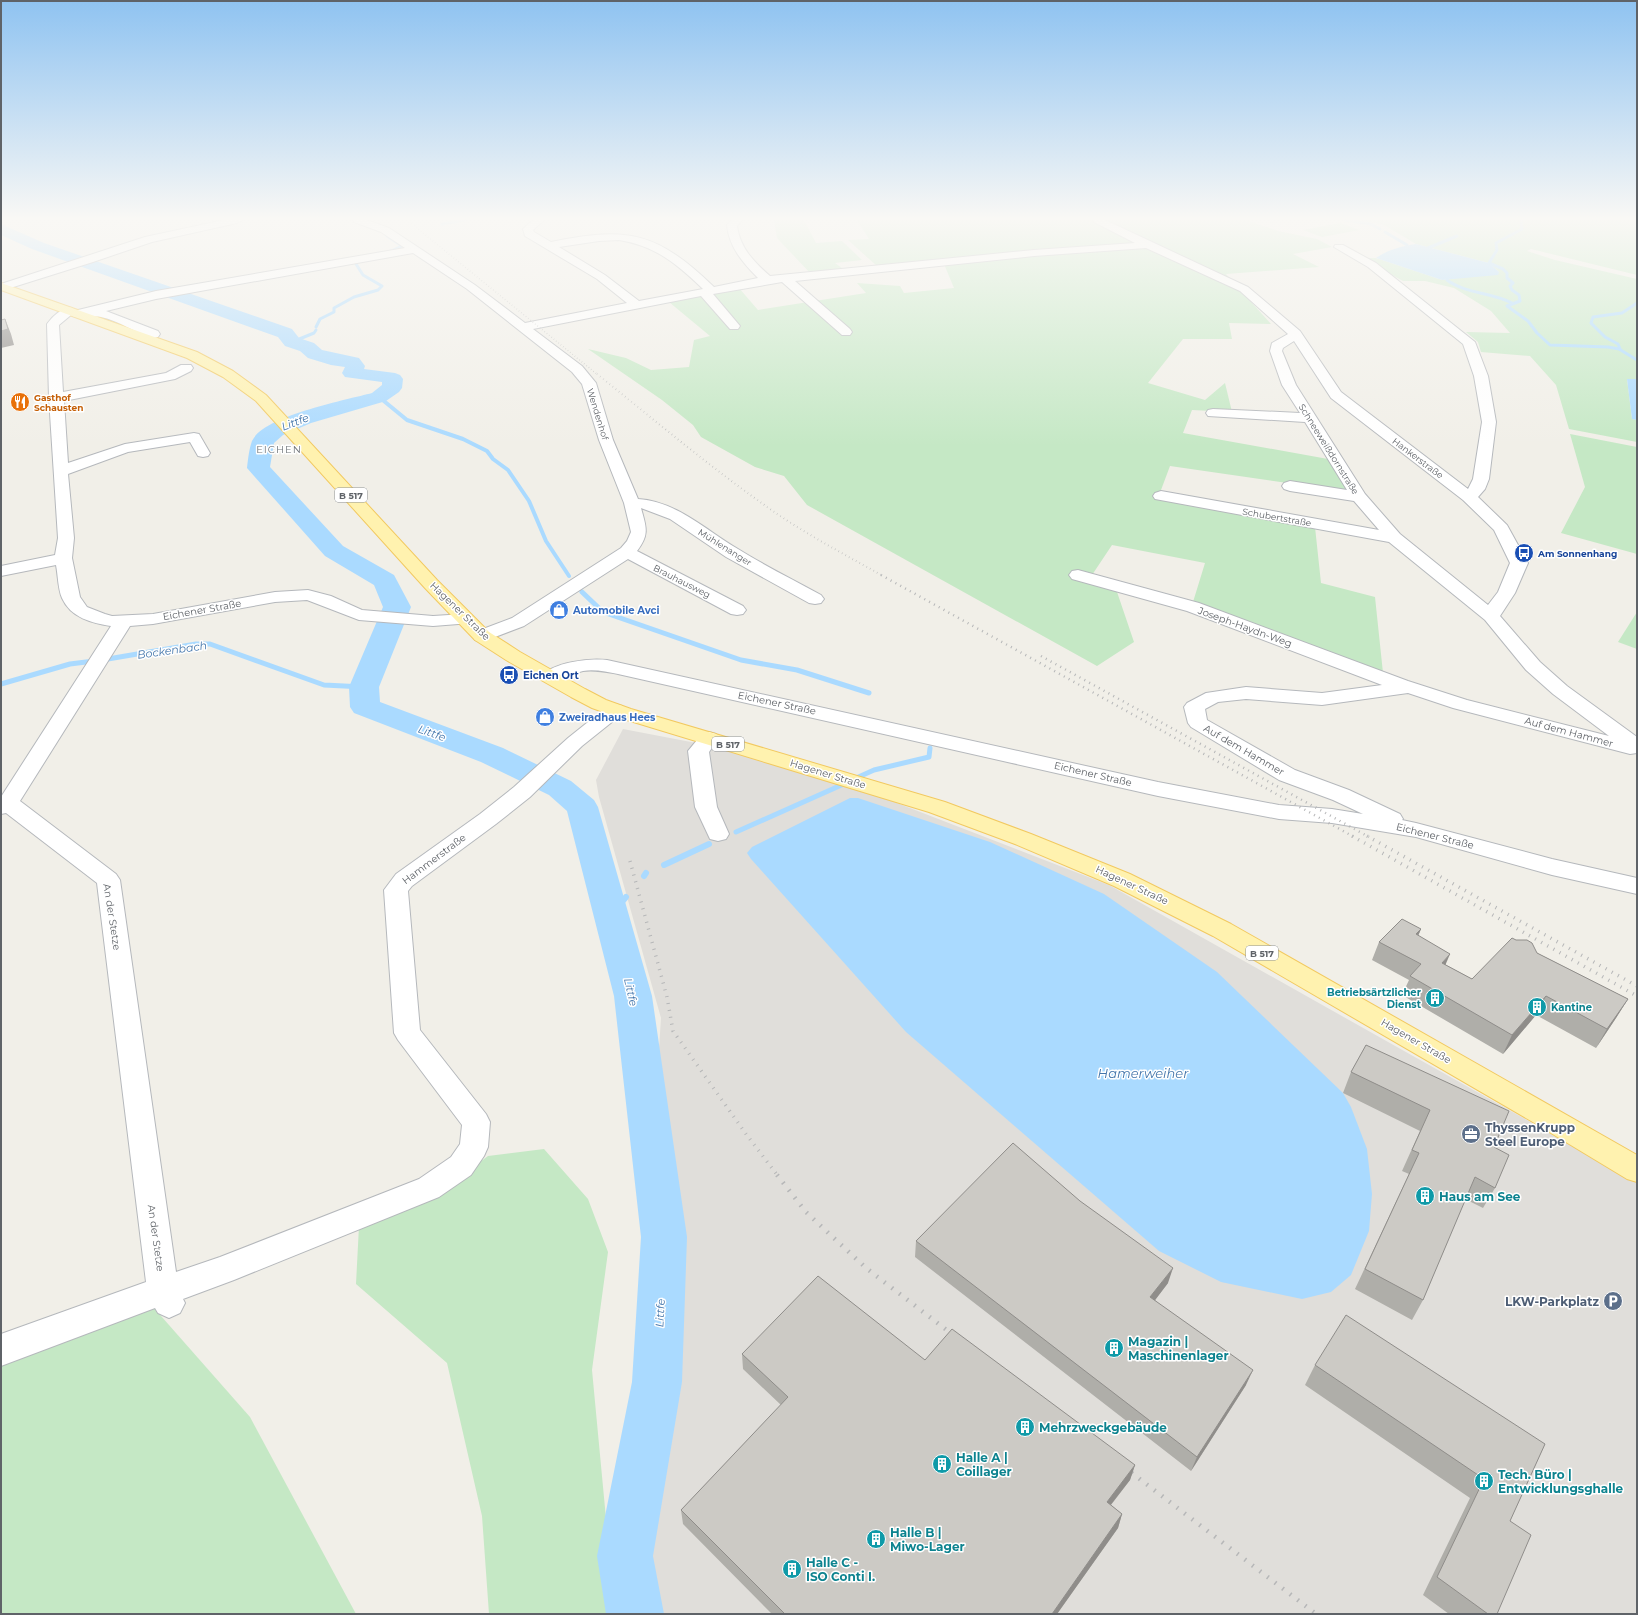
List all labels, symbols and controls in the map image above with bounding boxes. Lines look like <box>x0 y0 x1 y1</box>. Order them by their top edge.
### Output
street label: Wendenhof <box>585 387 611 442</box>
restaurant icon: Gasthof Schausten <box>9 391 31 413</box>
place label: Gasthof Schausten <box>34 392 83 413</box>
street label: Schneeweißdornstraße <box>1297 402 1362 497</box>
water label: Littfe <box>279 410 311 434</box>
street label: Hankerstraße <box>1390 435 1446 481</box>
district label: EICHEN <box>256 443 302 456</box>
road number: B 517 <box>335 488 367 502</box>
street label: Schubertstraße <box>1242 506 1313 529</box>
street label: Mühlenanger <box>696 526 754 568</box>
bus stop icon: Am Sonnenhang <box>1513 542 1535 564</box>
place label: Am Sonnenhang <box>1537 548 1617 559</box>
street label: Brauhausweg <box>652 562 712 600</box>
street label: Hagener Straße <box>427 579 493 643</box>
street label: Eichener Straße <box>162 597 242 623</box>
shop icon: Automobile Avci <box>548 599 570 621</box>
place label: Automobile Avci <box>572 604 659 617</box>
street label: Joseph-Haydn-Weg <box>1195 604 1294 650</box>
water label: Bockenbach <box>136 638 208 662</box>
bus stop icon: Eichen Ort <box>498 664 520 686</box>
place label: Eichen Ort <box>523 669 579 682</box>
street label: Eichener Straße <box>737 688 817 718</box>
shop icon: Zweiradhaus Hees <box>534 706 556 728</box>
place label: Zweiradhaus Hees <box>559 711 656 724</box>
street label: Auf dem Hammer <box>1523 714 1615 750</box>
water label: Littfe <box>416 722 448 745</box>
street label: Auf dem Hammer <box>1201 722 1287 778</box>
road number: B 517 <box>712 737 744 751</box>
street label: Hagener Straße <box>788 756 868 792</box>
street label: Eichener Straße <box>1053 759 1133 789</box>
street label: Eichener Straße <box>1395 820 1475 852</box>
street label: Hammerstraße <box>400 831 468 887</box>
street label: Hagener Straße <box>1094 862 1170 908</box>
street label: An der Stetze <box>100 883 124 951</box>
road number: B 517 <box>1246 946 1278 960</box>
water label: Littfe <box>621 977 641 1008</box>
place label: Betriebsärtzlicher Dienst <box>1327 986 1422 1011</box>
building icon: Betriebsärtzlicher Dienst <box>1424 987 1446 1009</box>
building icon: Kantine <box>1526 996 1548 1018</box>
place label: Kantine <box>1551 1001 1592 1014</box>
street label: Hagener Straße <box>1379 1016 1453 1066</box>
water label: Hamerweiher <box>1098 1065 1189 1081</box>
place label: ThyssenKrupp Steel Europe <box>1485 1120 1575 1149</box>
office icon: ThyssenKrupp Steel Europe <box>1460 1123 1482 1145</box>
building icon: Haus am See <box>1414 1185 1436 1207</box>
place label: Haus am See <box>1439 1189 1521 1204</box>
street label: An der Stetze <box>145 1204 167 1272</box>
parking icon: LKW-Parkplatz <box>1602 1290 1624 1312</box>
place label: LKW-Parkplatz <box>1505 1294 1599 1309</box>
water label: Littfe <box>652 1298 668 1328</box>
place label: Magazin | Maschinenlager <box>1128 1334 1229 1363</box>
building icon: Magazin | Maschinenlager <box>1103 1337 1125 1359</box>
building icon: Mehrzweckgebäude <box>1014 1416 1036 1438</box>
place label: Mehrzweckgebäude <box>1039 1420 1167 1435</box>
place label: Halle A | Coillager <box>956 1450 1012 1479</box>
building icon: Halle A | Coillager <box>931 1453 953 1475</box>
place label: Tech. Büro | Entwicklungsghalle <box>1498 1467 1623 1496</box>
building icon: Tech. Büro | Entwicklungsghalle <box>1473 1470 1495 1492</box>
place label: Halle B | Miwo-Lager <box>890 1525 965 1554</box>
building icon: Halle B | Miwo-Lager <box>865 1528 887 1550</box>
place label: Halle C - ISO Conti I. <box>806 1555 875 1584</box>
building icon: Halle C - ISO Conti I. <box>781 1558 803 1580</box>

